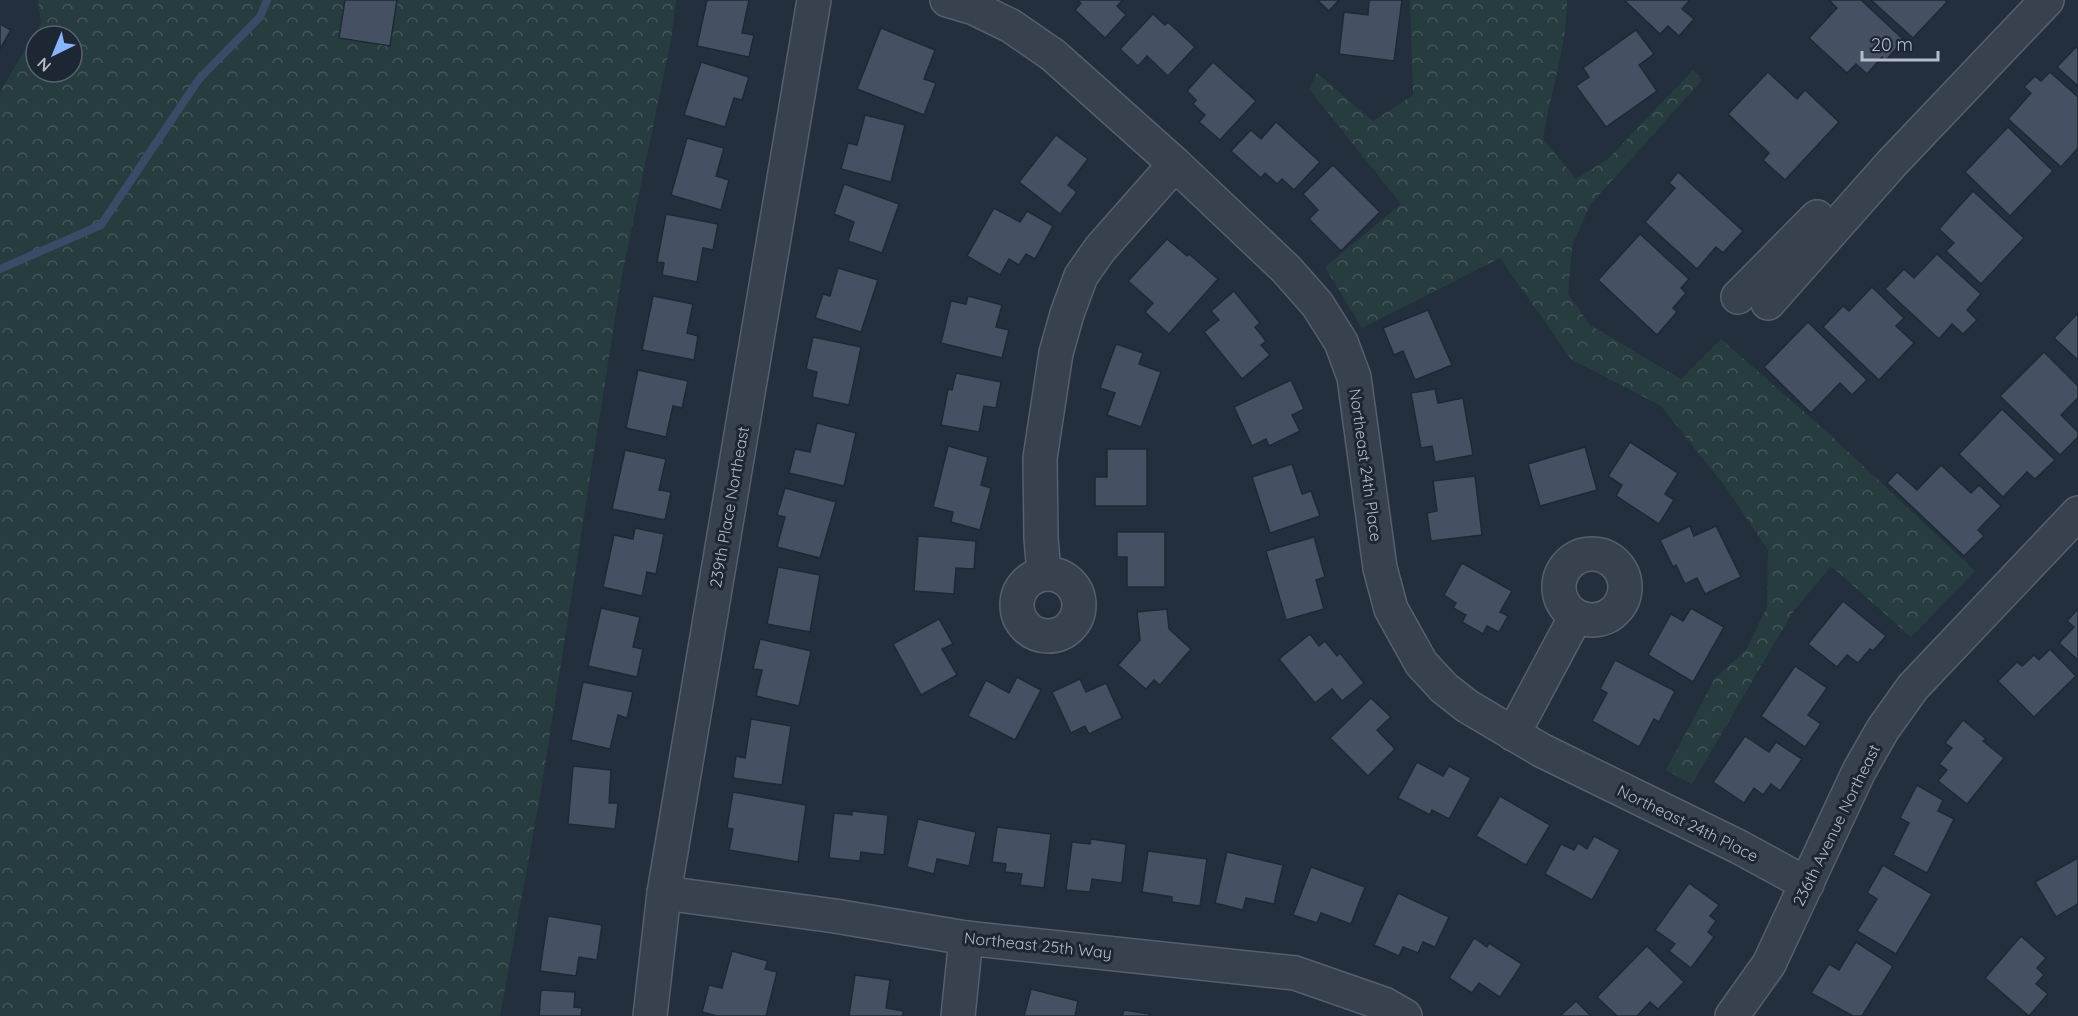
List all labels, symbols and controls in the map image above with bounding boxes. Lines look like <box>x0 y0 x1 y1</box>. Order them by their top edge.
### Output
north arrow <box>24 24 84 84</box>
scale bar <box>1862 24 1938 62</box>
text: 20 m <box>1871 33 1913 56</box>
text: N <box>33 54 55 76</box>
street label: Northeast 24th Place <box>1345 387 1387 543</box>
street label: 239th Place Northeast <box>705 425 753 589</box>
street label: 236th Avenue Northeast <box>1788 741 1884 909</box>
street label: Northeast 24th Place <box>1614 780 1762 866</box>
street label: Northeast 25th Way <box>963 927 1113 963</box>

